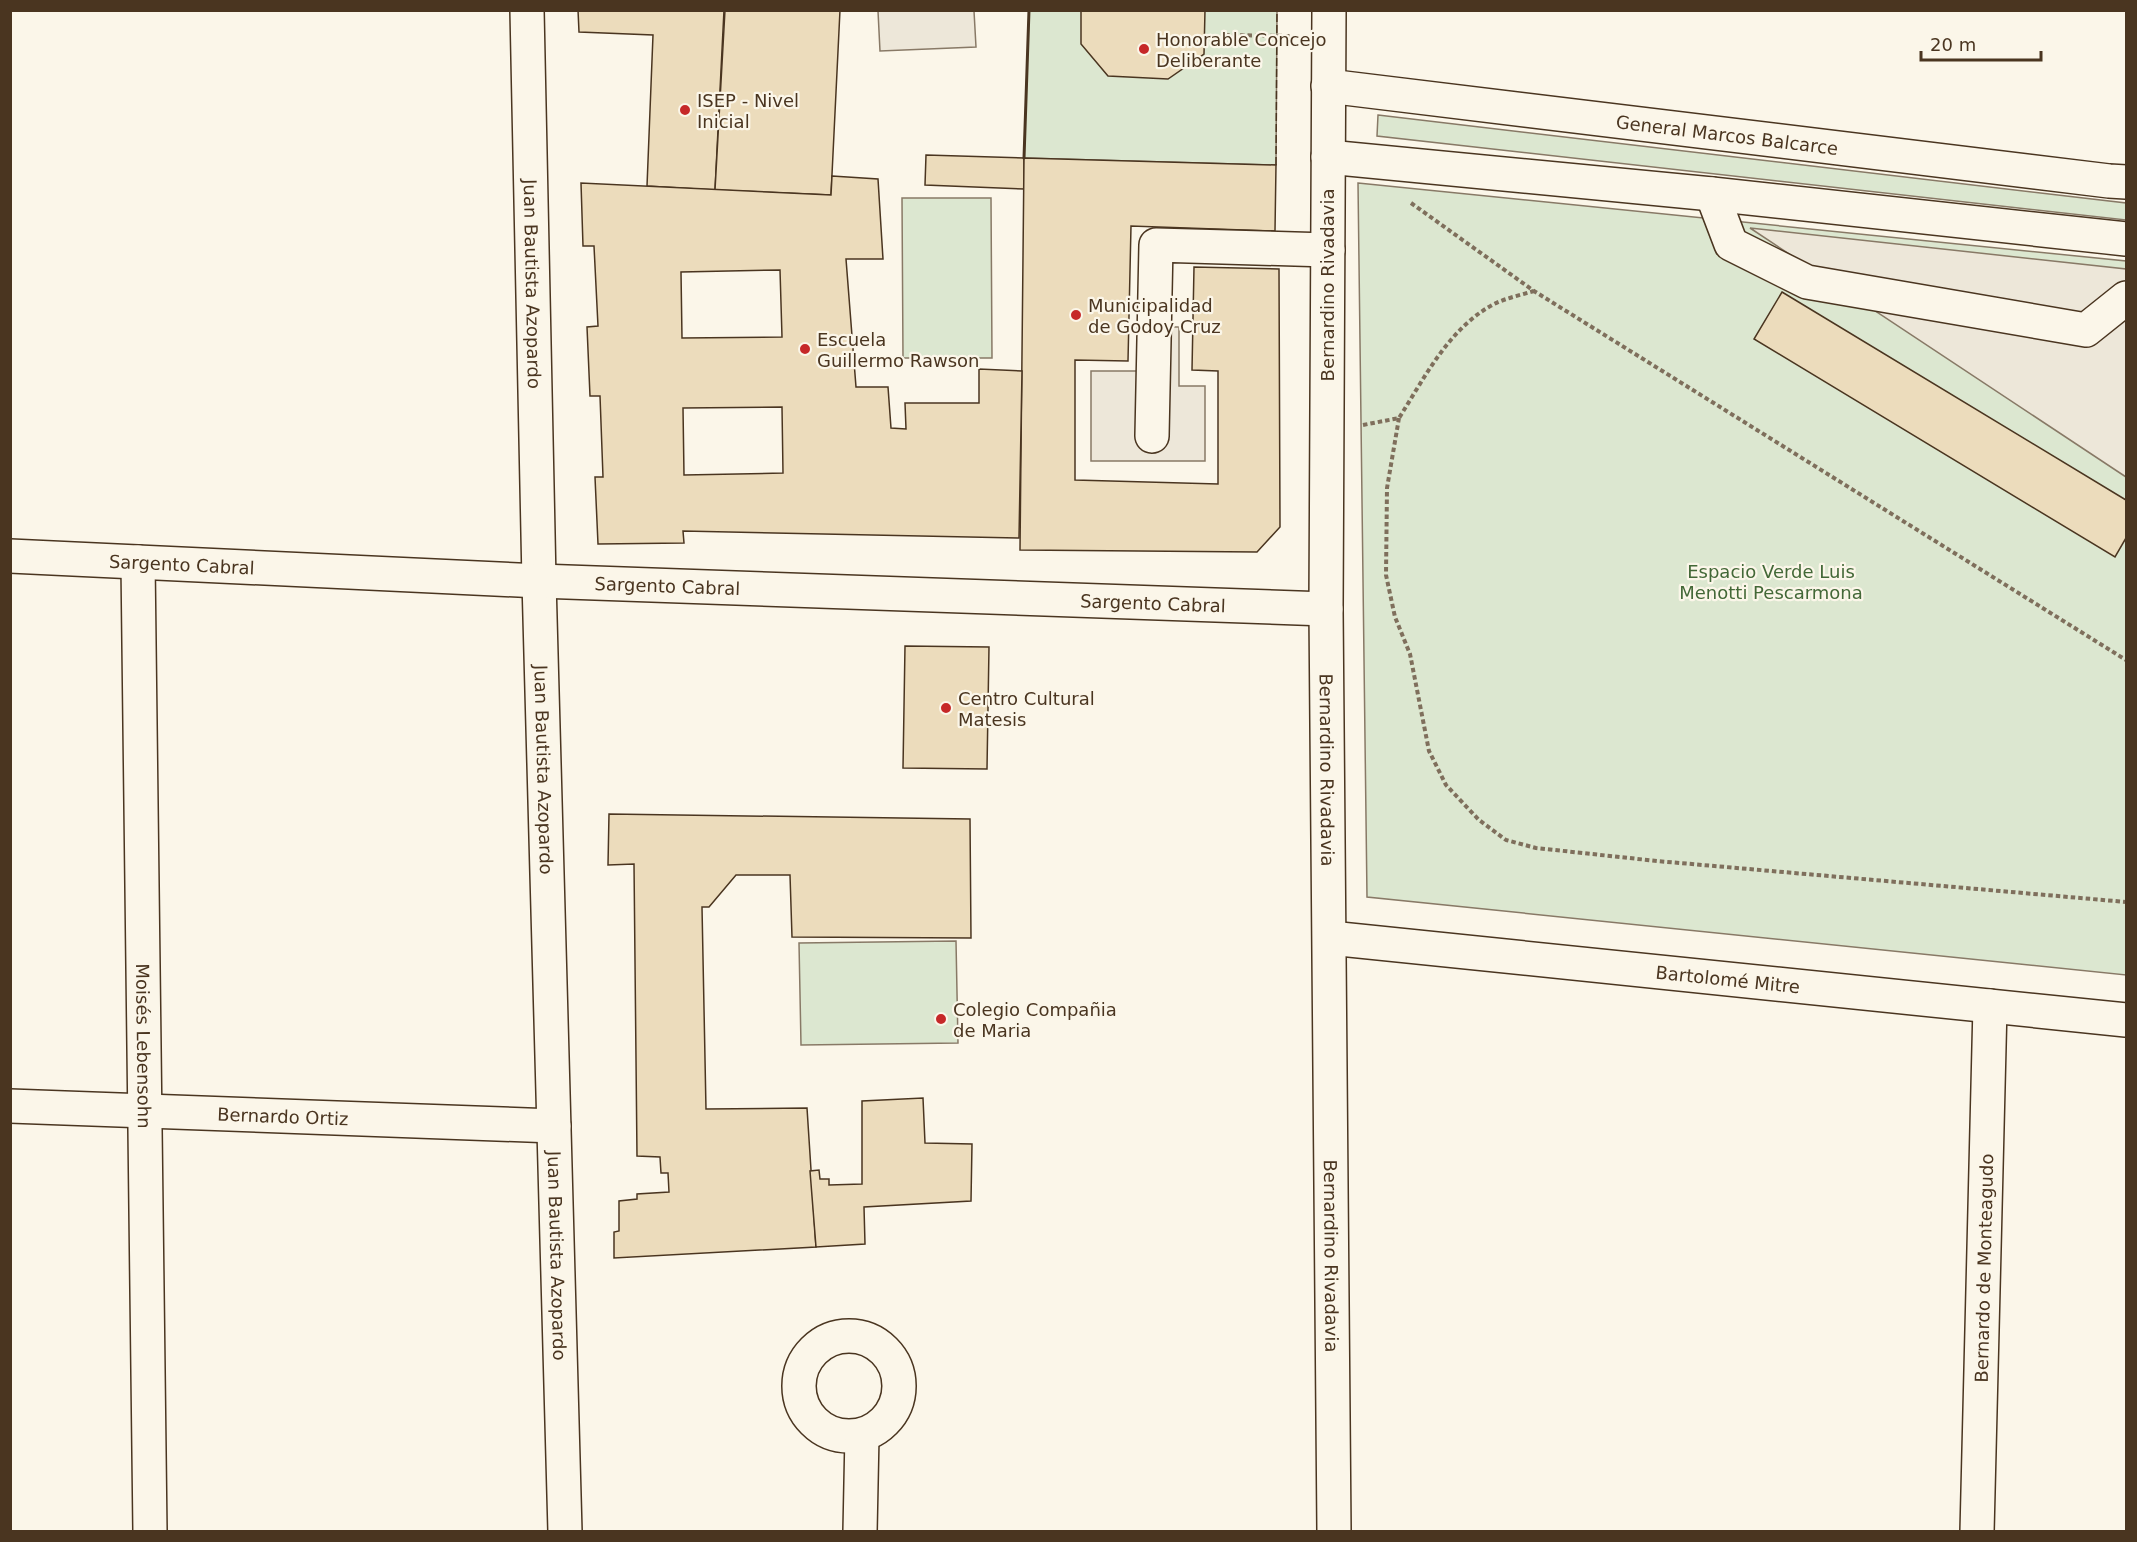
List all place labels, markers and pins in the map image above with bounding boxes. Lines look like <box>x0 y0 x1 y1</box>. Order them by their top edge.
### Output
place label: Honorable Concejo Deliberante <box>1156 29 1327 71</box>
marker: Honorable Concejo Deliberante <box>1137 42 1151 56</box>
place label: ISEP - Nivel Inicial <box>697 90 799 132</box>
marker: ISEP - Nivel Inicial <box>678 103 692 117</box>
place label: Municipalidad de Godoy Cruz <box>1088 295 1221 337</box>
marker: Municipalidad de Godoy Cruz <box>1069 308 1083 322</box>
place label: Escuela Guillermo Rawson <box>817 329 979 371</box>
marker: Escuela Guillermo Rawson <box>798 342 812 356</box>
place label: Centro Cultural Matesis <box>958 688 1095 730</box>
marker: Centro Cultural Matesis <box>939 701 953 715</box>
place label: Colegio Compañia de Maria <box>953 999 1117 1041</box>
marker: Colegio Compañia de Maria <box>934 1012 948 1026</box>

